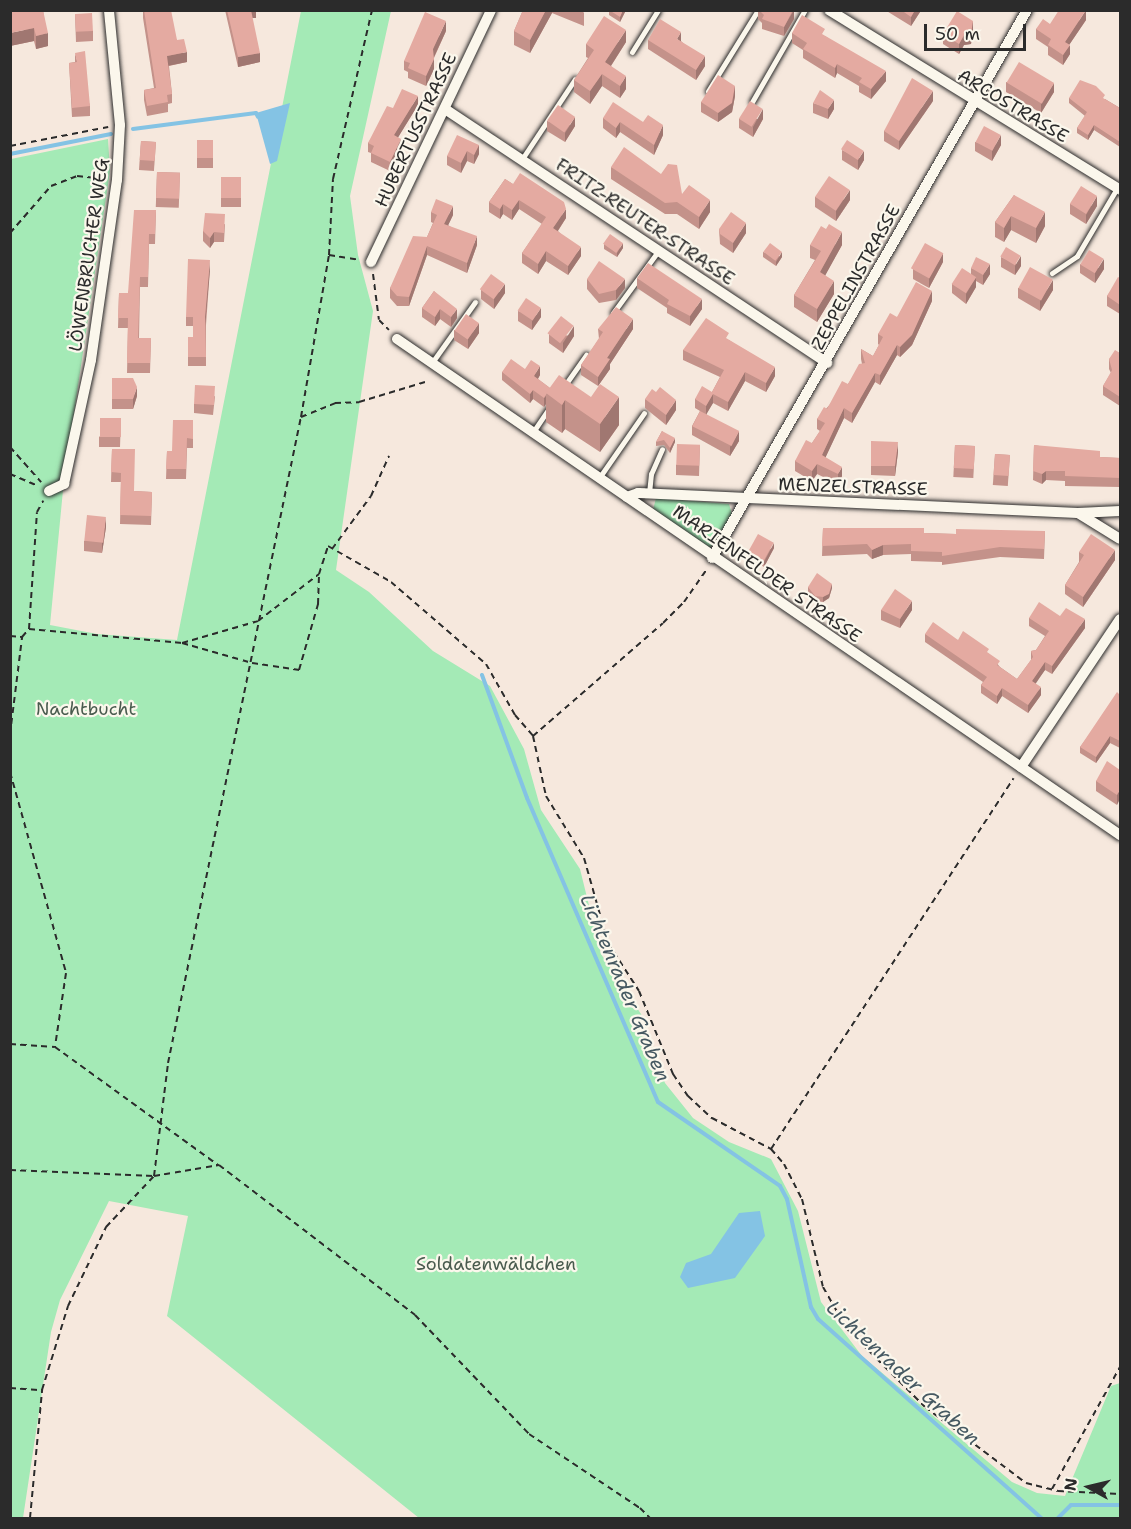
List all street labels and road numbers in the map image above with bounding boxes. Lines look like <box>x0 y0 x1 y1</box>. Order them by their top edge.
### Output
street label: HUBERTUSSTRASSE <box>371 49 461 211</box>
street label: ARCOSTRASSE <box>954 64 1072 148</box>
street label: FRITZ-REUTER-STRASSE <box>551 154 739 290</box>
street label: LÖWENBRUCHER WEG <box>65 157 113 353</box>
street label: ZEPPELINSTRASSE <box>807 201 905 353</box>
street label: MENZELSTRASSE <box>778 474 928 500</box>
street label: MARIENFELDER STRASSE <box>668 501 866 647</box>

